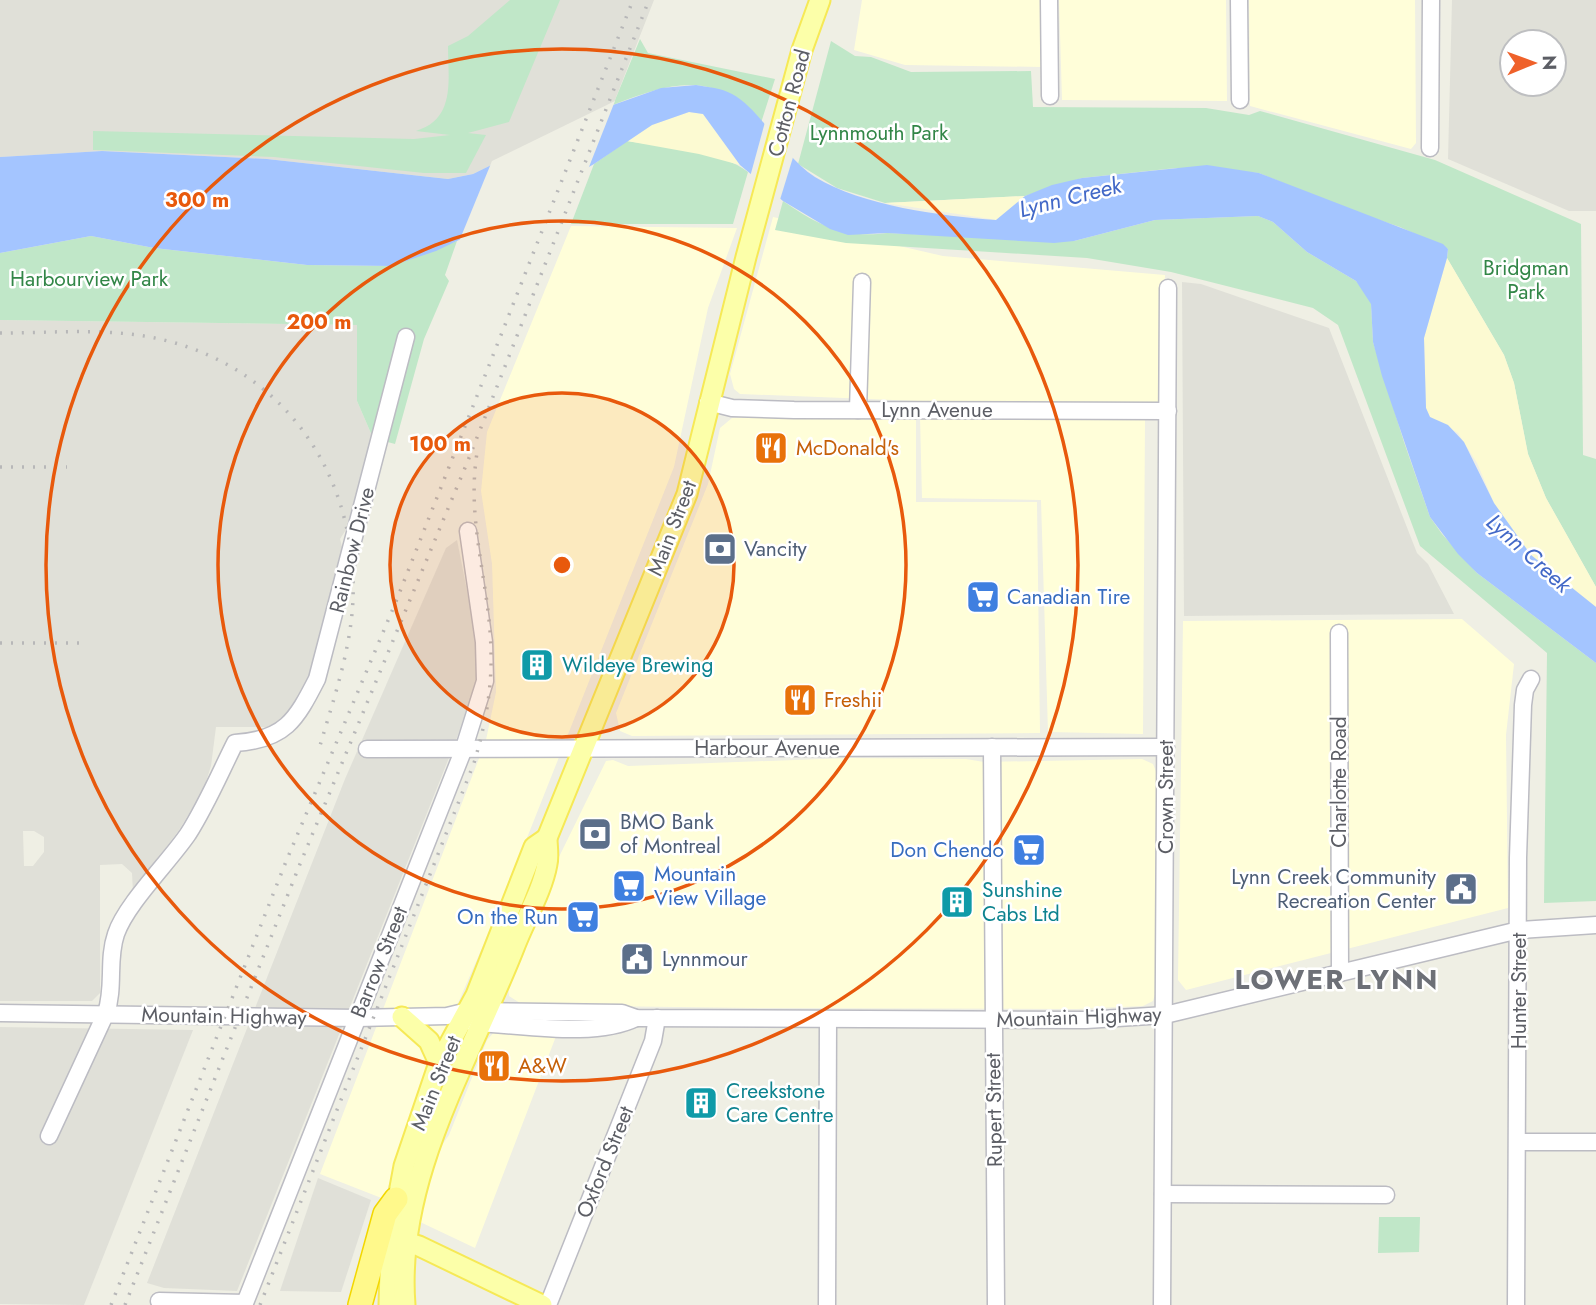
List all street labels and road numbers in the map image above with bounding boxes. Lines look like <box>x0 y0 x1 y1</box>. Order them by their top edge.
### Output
street label: Cotton Road <box>760 46 818 160</box>
street label: Lynn Avenue <box>881 395 993 425</box>
street label: Main Street <box>640 476 704 580</box>
street label: Rainbow Drive <box>322 484 382 616</box>
street label: Charlotte Road <box>1324 716 1354 848</box>
street label: Harbour Avenue <box>694 733 840 763</box>
street label: Crown Street <box>1151 740 1181 854</box>
street label: Barrow Street <box>343 902 415 1022</box>
street label: Hunter Street <box>1504 933 1534 1049</box>
street label: Mountain Highway <box>996 999 1163 1035</box>
street label: Mountain Highway <box>141 1000 308 1032</box>
street label: Main Street <box>403 1031 469 1135</box>
street label: Rupert Street <box>978 1053 1010 1167</box>
street label: Oxford Street <box>569 1101 641 1223</box>

